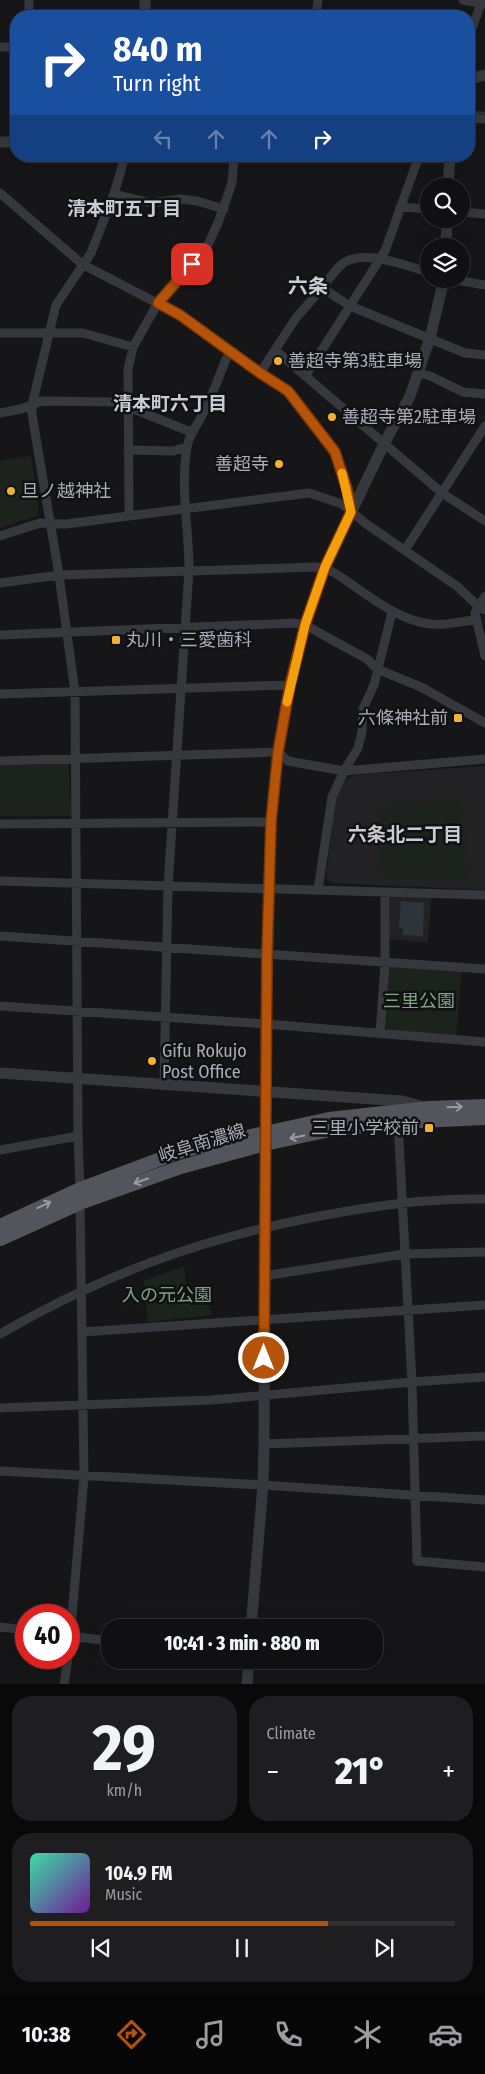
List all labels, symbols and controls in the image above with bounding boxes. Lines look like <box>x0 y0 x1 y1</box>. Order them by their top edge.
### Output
text: 840 m <box>113 28 203 70</box>
icon: right <box>30 30 95 95</box>
text: Turn right <box>113 70 201 97</box>
icon: left <box>149 125 177 153</box>
icon: ahead <box>202 125 230 153</box>
icon: ahead <box>255 125 283 153</box>
icon: right <box>308 125 336 153</box>
map controls <box>420 178 470 288</box>
button: search <box>420 178 470 228</box>
district label: 清本町五丁目 <box>67 197 181 220</box>
button: layers <box>420 238 470 288</box>
pin <box>171 243 213 285</box>
icon: arrive <box>178 250 206 278</box>
district label: 六条 <box>288 274 328 298</box>
place label: 善超寺第3駐車場 <box>288 350 422 372</box>
marker: 善超寺第3駐車場 <box>272 355 284 367</box>
district label: 清本町六丁目 <box>113 392 227 415</box>
place label: 善超寺第2駐車場 <box>342 406 476 428</box>
marker: 善超寺第2駐車場 <box>326 411 338 423</box>
place label: 善超寺 <box>215 453 269 475</box>
marker: 善超寺 <box>273 458 285 470</box>
place label: 旦ノ越神社 <box>21 480 111 502</box>
marker: 旦ノ越神社 <box>5 485 17 497</box>
place label: 丸川・三愛歯科 <box>126 629 252 651</box>
marker: 丸川・三愛歯科 <box>110 634 122 646</box>
place label: 六條神社前 <box>358 707 448 729</box>
marker: 六條神社前 <box>452 712 464 724</box>
district label: 六条北二丁目 <box>348 823 462 846</box>
park label: 三里公園 <box>383 990 455 1012</box>
place label: Gifu Rokujo Post Office <box>162 1040 247 1083</box>
marker: Gifu Rokujo Post Office <box>146 1055 158 1067</box>
one-way arrow <box>447 1102 463 1111</box>
place label: 三里小学校前 <box>311 1117 419 1139</box>
street label: 岐阜南濃線 <box>156 1119 248 1167</box>
marker: 三里小学校前 <box>423 1122 435 1134</box>
one-way arrow <box>290 1132 306 1142</box>
one-way arrow <box>134 1177 150 1186</box>
one-way arrow <box>36 1200 51 1210</box>
park label: 入の元公園 <box>122 1284 212 1306</box>
position arrow <box>237 1331 289 1383</box>
speed limit sign: 40 <box>15 1604 80 1669</box>
text: 10:41 · 3 min · 880 m <box>164 1632 320 1655</box>
text: 29 <box>93 1709 156 1787</box>
text: Climate <box>267 1724 316 1743</box>
text: 21° <box>335 1748 386 1794</box>
text: − <box>267 1755 279 1788</box>
text: + <box>442 1755 455 1788</box>
text: km/h <box>106 1781 142 1800</box>
text: 104.9 FM <box>105 1862 172 1885</box>
text: Music <box>105 1885 142 1904</box>
icon: previous <box>87 1934 115 1962</box>
icon: pause <box>228 1934 256 1962</box>
icon: next <box>370 1934 398 1962</box>
icon: directions <box>114 2017 149 2052</box>
icon: music <box>193 2017 228 2052</box>
icon: phone <box>271 2017 306 2052</box>
icon: climate <box>350 2017 385 2052</box>
icon: car <box>428 2017 463 2052</box>
text: 10:38 <box>22 2021 71 2048</box>

